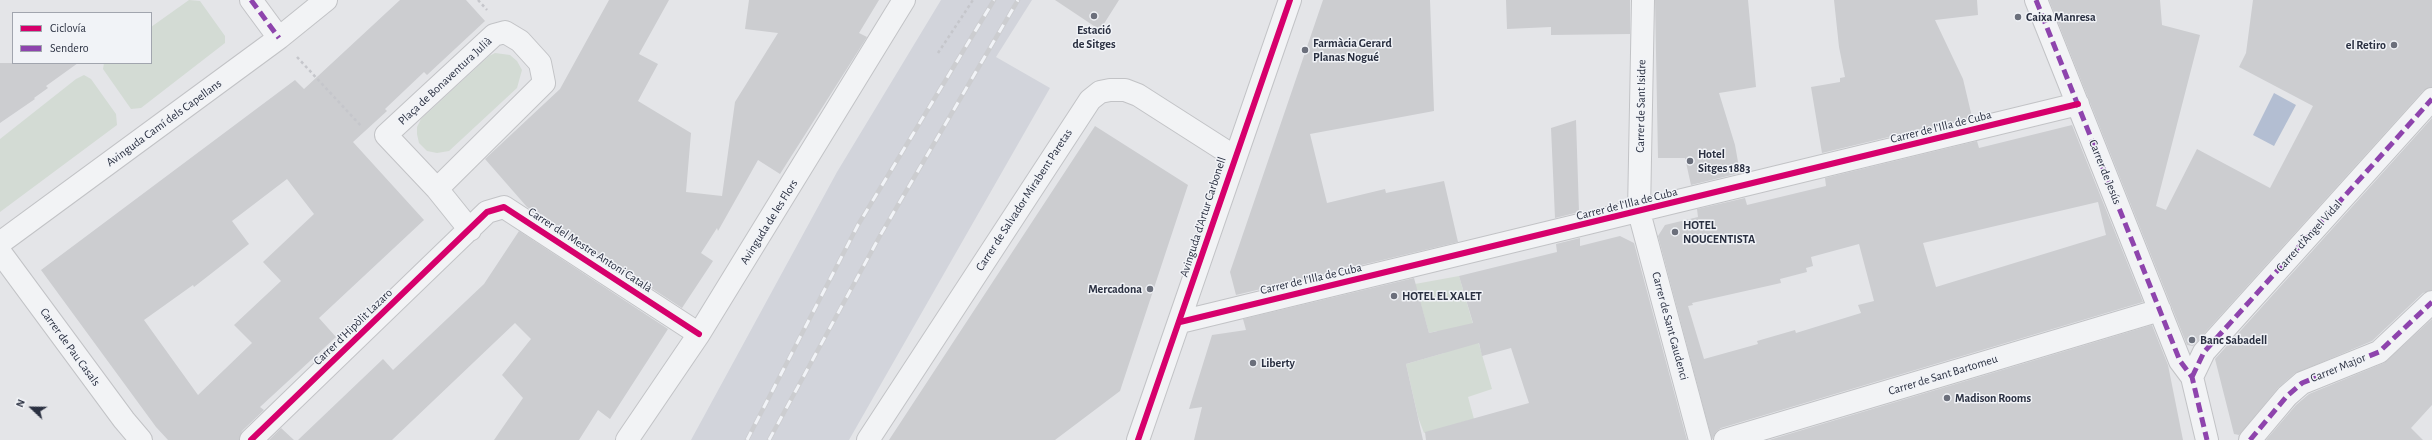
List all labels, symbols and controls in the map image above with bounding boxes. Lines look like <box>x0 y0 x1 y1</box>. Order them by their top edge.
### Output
place label: Caixa Manresa <box>2026 10 2096 24</box>
marker: Estació de Sitges <box>1089 11 1099 21</box>
legend <box>12 12 152 64</box>
marker: Caixa Manresa <box>2013 12 2023 22</box>
text: Ciclovía <box>50 22 86 34</box>
place label: Estació de Sitges <box>1072 23 1116 51</box>
street label: Plaça de Bonaventura Julià <box>395 34 495 128</box>
place label: Farmàcia Gerard Planas Nogué <box>1313 36 1392 64</box>
place label: el Retiro <box>2346 38 2386 52</box>
marker: el Retiro <box>2389 40 2399 50</box>
text: Sendero <box>50 42 89 54</box>
marker: Farmàcia Gerard Planas Nogué <box>1300 45 1310 55</box>
street label: Carrer de Sant Isidre <box>1633 59 1649 153</box>
street label: Avinguda Camí dels Capellans <box>103 76 225 170</box>
street label: Carrer de l'Illa de Cuba <box>1889 107 1993 147</box>
street label: Carrer de Salvador Mirabent Paretas <box>973 126 1075 274</box>
street label: Carrer de Jesús <box>2085 138 2125 206</box>
place label: Hotel Sitges 1883 <box>1698 147 1750 175</box>
street label: Avinguda d'Artur Carbonell <box>1177 155 1229 279</box>
marker: Hotel Sitges 1883 <box>1685 156 1695 166</box>
street label: Avinguda de les Flors <box>737 177 801 267</box>
street label: Carrer de l'Illa de Cuba <box>1575 184 1679 224</box>
street label: Carrer d'Àngel Vidal <box>2273 197 2345 275</box>
street label: Carrer del Mestre Antoni Català <box>525 204 655 296</box>
place label: HOTEL NOUCENTISTA <box>1683 218 1755 246</box>
marker: HOTEL NOUCENTISTA <box>1670 227 1680 237</box>
street label: Carrer de l'Illa de Cuba <box>1259 260 1363 298</box>
street label: Carrer de Sant Gaudenci <box>1649 270 1691 382</box>
place label: Mercadona <box>1088 282 1142 296</box>
marker: Mercadona <box>1145 284 1155 294</box>
street label: Carrer d'Hipòlit Lazaro <box>310 286 396 368</box>
place label: HOTEL EL XALET <box>1402 289 1482 303</box>
marker: HOTEL EL XALET <box>1389 291 1399 301</box>
street label: Carrer de Pau Casals <box>37 305 103 389</box>
place label: Banc Sabadell <box>2200 333 2267 347</box>
marker: Banc Sabadell <box>2187 335 2197 345</box>
street label: Carrer Major <box>2308 350 2368 386</box>
street label: Carrer de Sant Bartomeu <box>1886 351 2000 399</box>
place label: Liberty <box>1261 356 1295 370</box>
marker: Liberty <box>1248 358 1258 368</box>
north arrow <box>12 388 52 428</box>
place label: Madison Rooms <box>1955 391 2031 405</box>
marker: Madison Rooms <box>1942 393 1952 403</box>
text: N <box>14 398 27 409</box>

